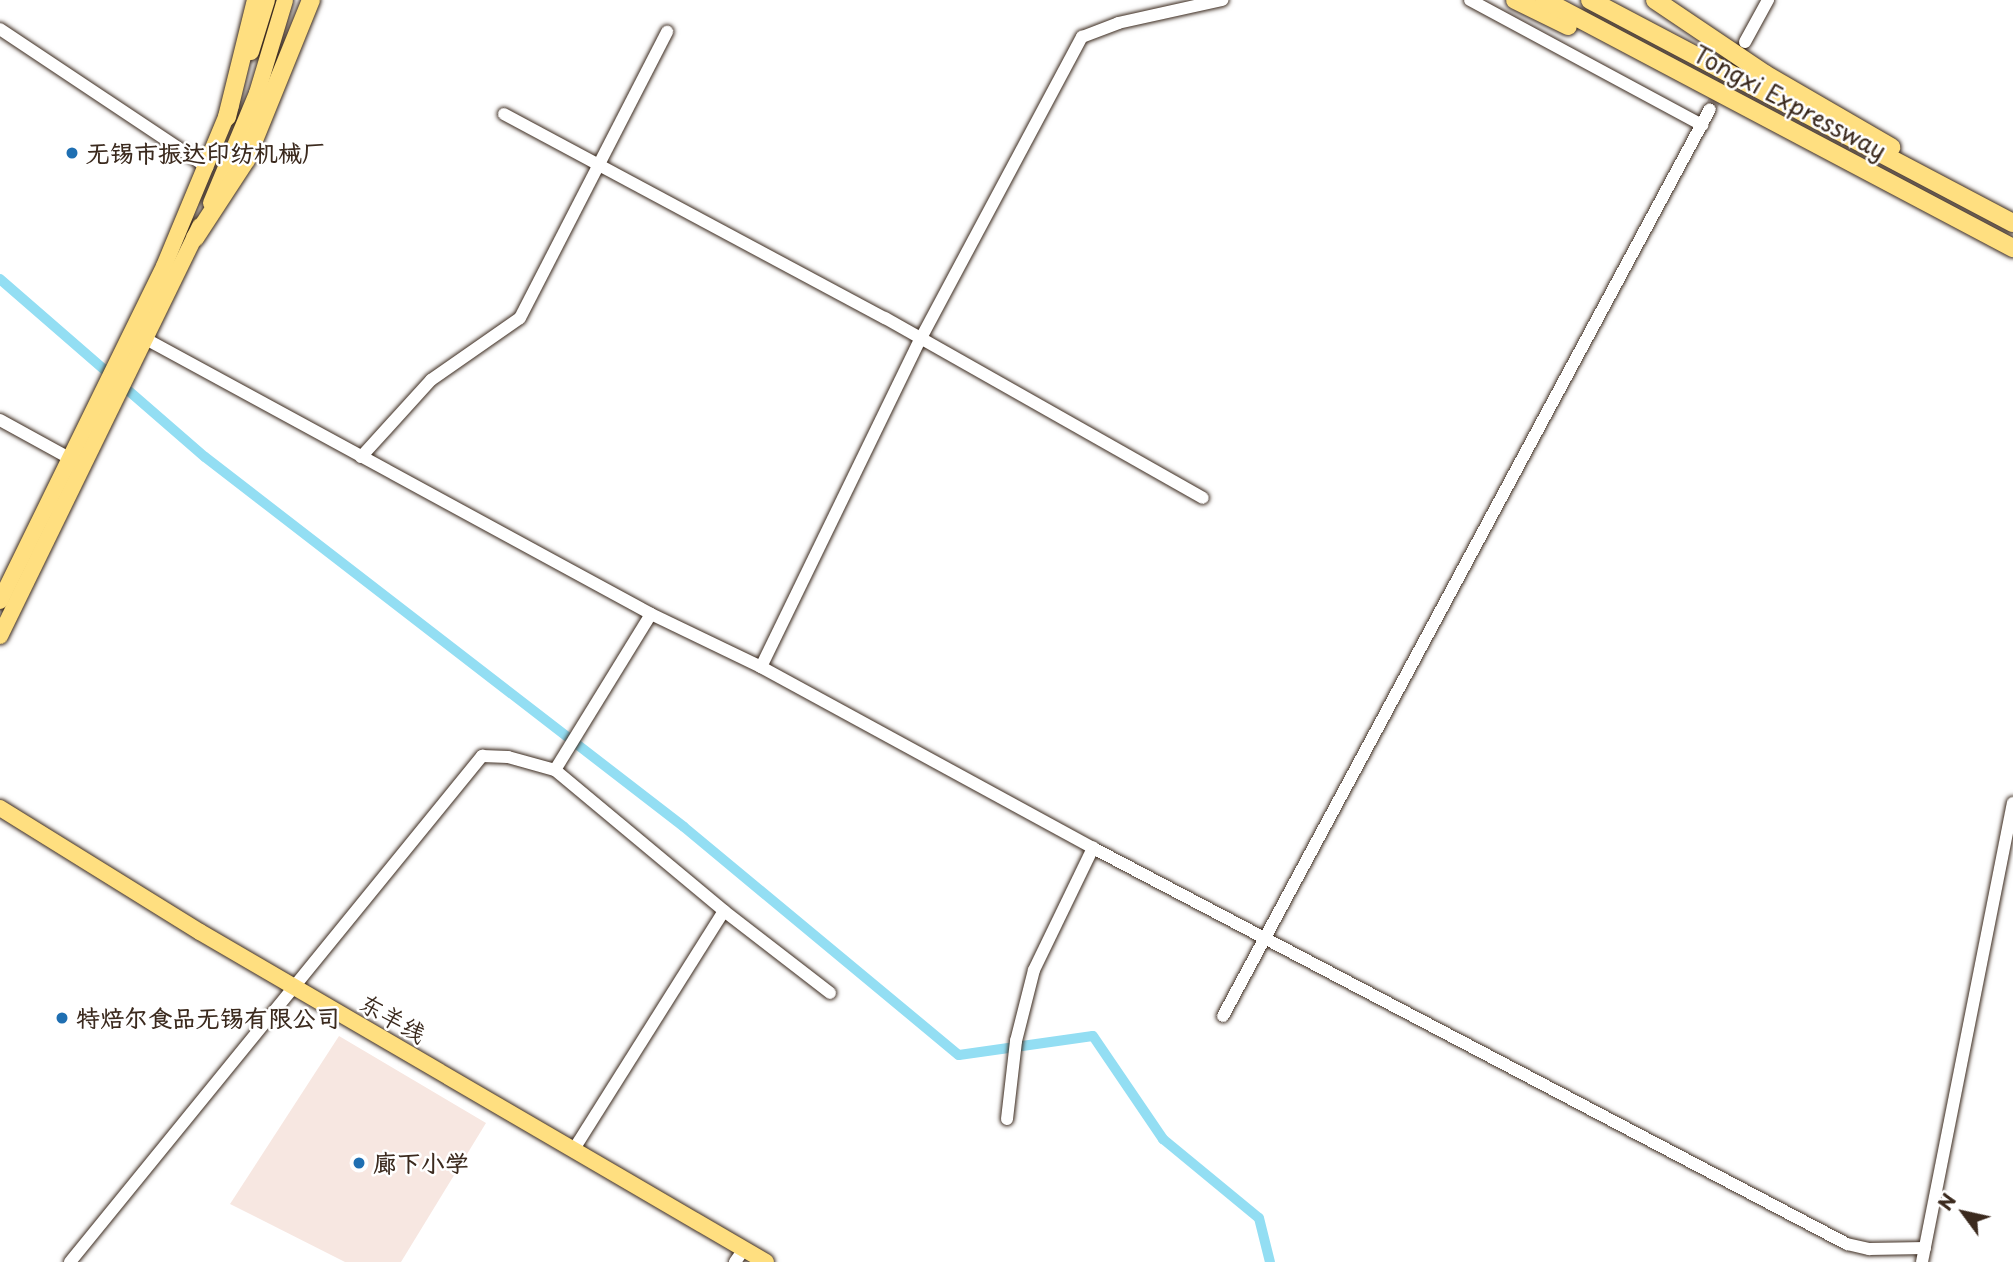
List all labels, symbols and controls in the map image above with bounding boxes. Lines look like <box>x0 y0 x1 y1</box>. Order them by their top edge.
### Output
street label: Tongxi Expressway <box>1687 38 1893 166</box>
place label: 无锡市振达印纺机械厂 <box>86 139 326 167</box>
marker: 无锡市振达印纺机械厂 <box>64 145 80 161</box>
street label: 东羊线 <box>355 988 431 1048</box>
place label: 特焙尔食品无锡有限公司 <box>76 1004 340 1032</box>
marker: 特焙尔食品无锡有限公司 <box>54 1010 70 1026</box>
place label: 廊下小学 <box>373 1149 469 1177</box>
marker: 廊下小学 <box>351 1155 367 1171</box>
north arrow <box>1929 1178 1999 1248</box>
text: N <box>1931 1188 1962 1216</box>

